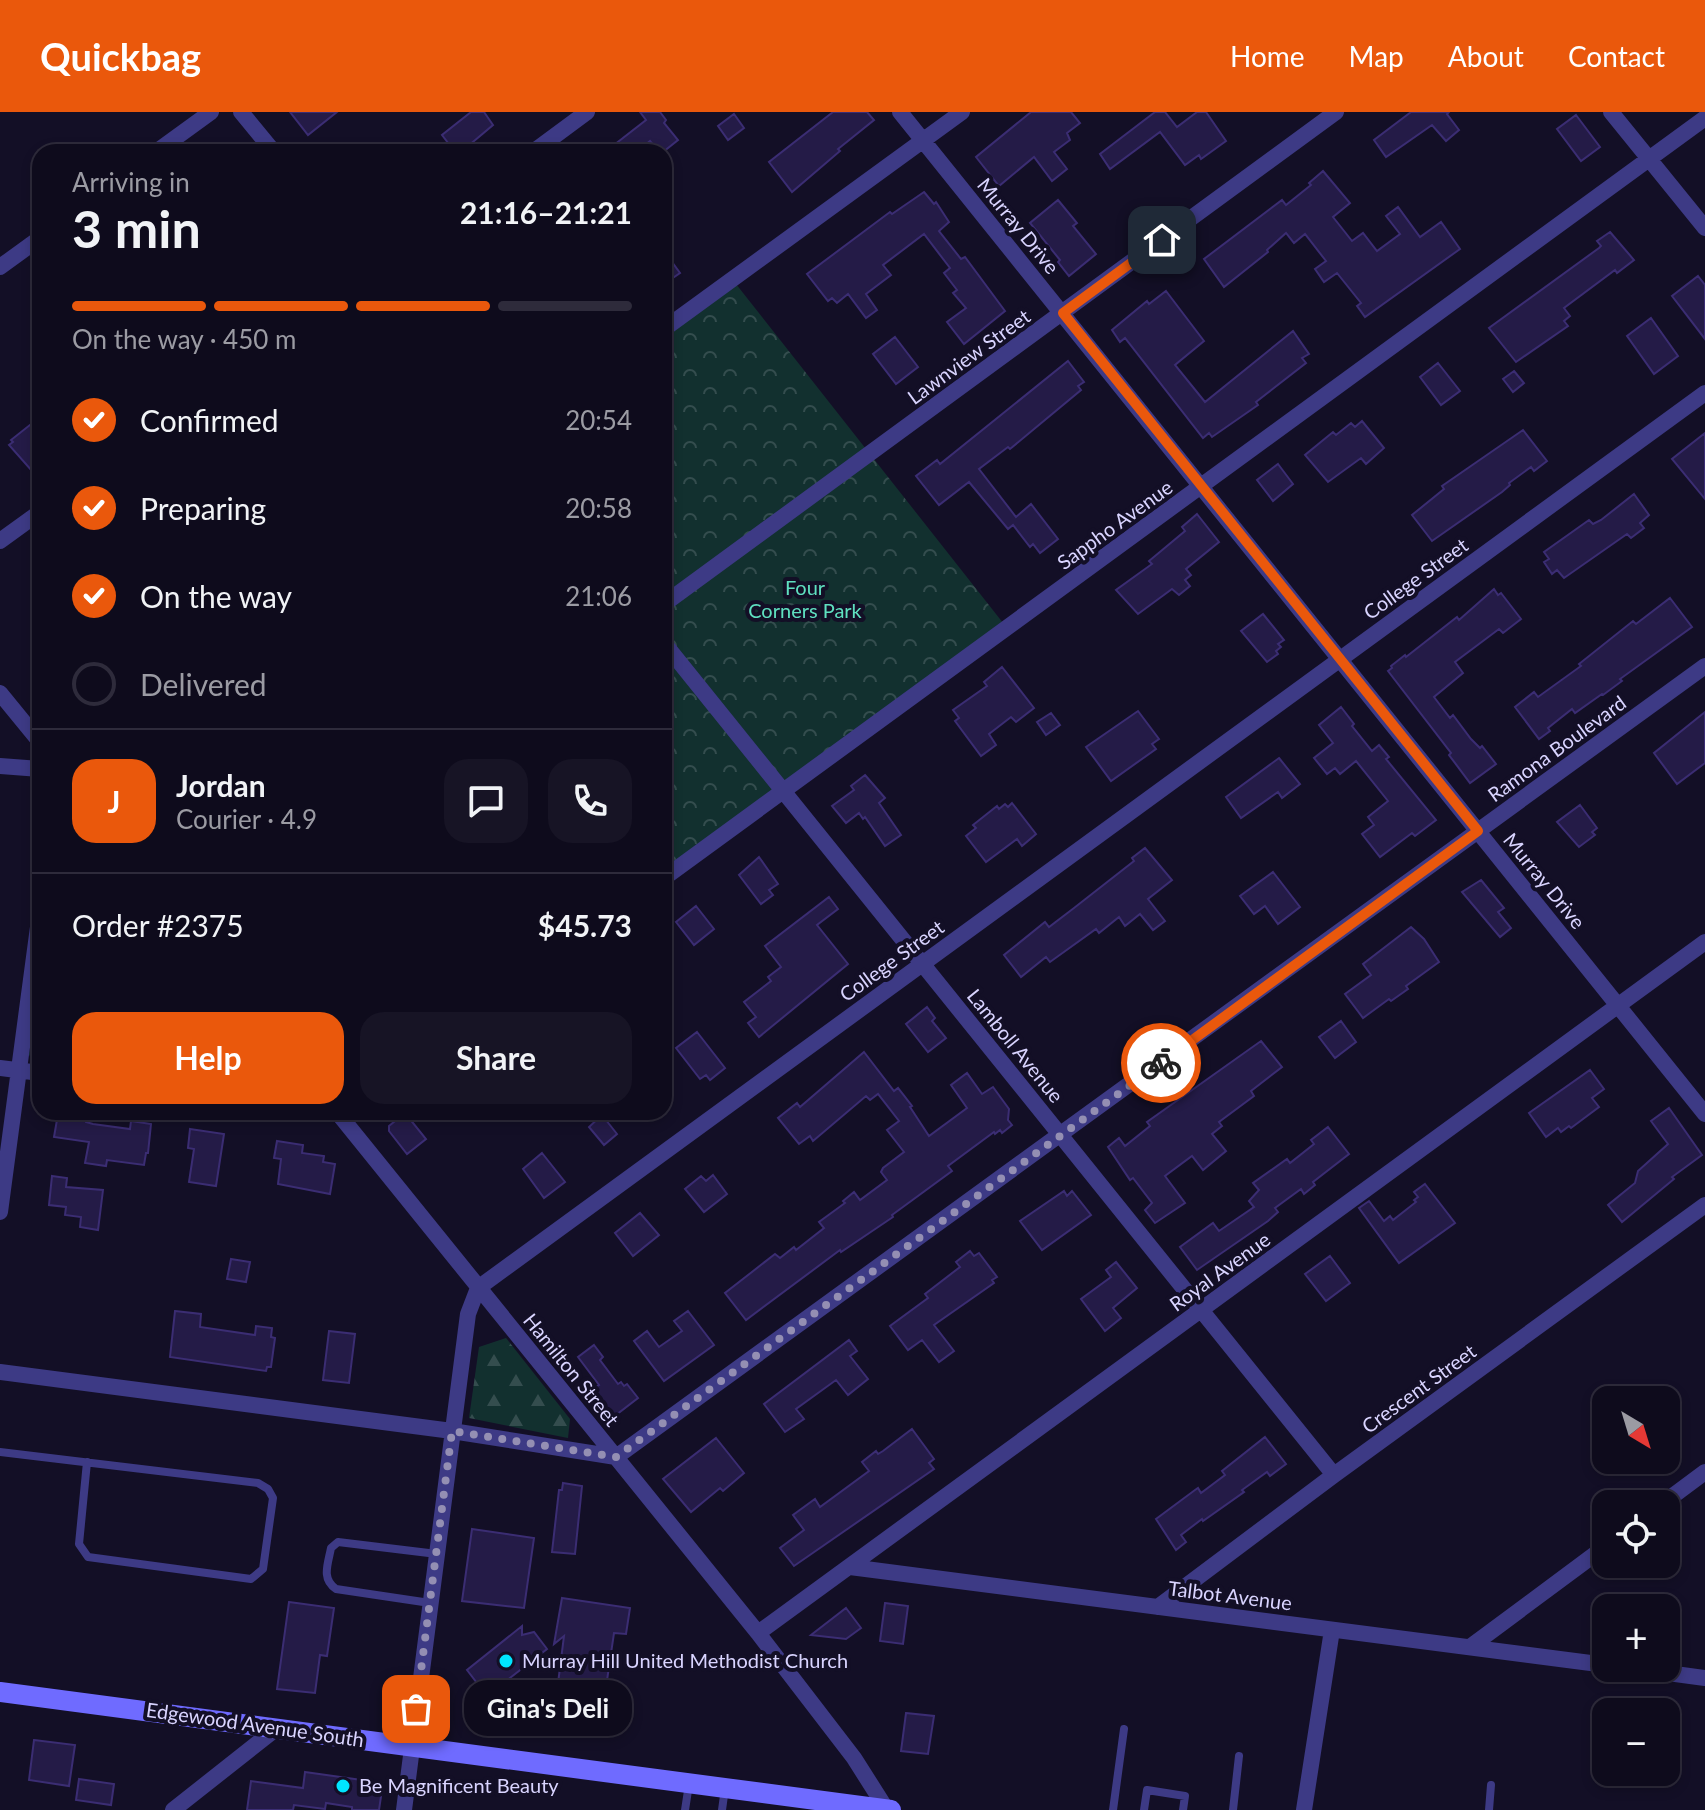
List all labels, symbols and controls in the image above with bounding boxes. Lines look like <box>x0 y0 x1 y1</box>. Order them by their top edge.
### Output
text: Quickbag <box>40 33 201 79</box>
text: Home <box>1230 39 1305 73</box>
text: Map <box>1349 39 1404 73</box>
text: About <box>1448 39 1524 73</box>
text: Contact <box>1568 39 1665 73</box>
text: Arriving in <box>72 166 190 198</box>
street label: Murray Drive <box>973 173 1065 278</box>
text: 21:16–21:21 <box>460 194 632 230</box>
text: 3 min <box>72 197 201 259</box>
pin <box>1128 206 1196 274</box>
icon: home <box>1140 218 1184 262</box>
street label: Lawnview Street <box>903 304 1034 409</box>
text: On the way · 450 m <box>72 323 296 355</box>
icon: check <box>72 398 116 442</box>
text: Confirmed <box>140 402 279 438</box>
text: 20:54 <box>565 404 632 436</box>
street label: Sappho Avenue <box>1052 474 1177 574</box>
icon: check <box>72 486 116 530</box>
text: Preparing <box>140 490 266 526</box>
text: 20:58 <box>565 492 632 524</box>
street label: College Street <box>1359 532 1472 624</box>
icon: check <box>72 574 116 618</box>
park label: Four Corners Park <box>748 575 863 622</box>
text: On the way <box>140 578 292 614</box>
text: 21:06 <box>565 580 632 612</box>
text: Delivered <box>140 666 267 702</box>
street label: Ramona Boulevard <box>1483 690 1630 806</box>
button: chat <box>444 759 528 843</box>
button: phone <box>548 759 632 843</box>
text: Jordan <box>176 767 266 803</box>
text: J <box>108 783 120 819</box>
text: Courier · 4.9 <box>176 803 317 835</box>
street label: Murray Drive <box>1499 828 1591 933</box>
text: Order #2375 <box>72 907 244 943</box>
text: $45.73 <box>538 907 632 943</box>
street label: College Street <box>835 914 948 1006</box>
street label: Lamboll Avenue <box>963 984 1069 1107</box>
button: Help <box>72 1012 344 1104</box>
button: Share <box>360 1012 632 1104</box>
courier <box>1121 1023 1201 1103</box>
icon: bike <box>1139 1041 1183 1085</box>
street label: Royal Avenue <box>1164 1227 1274 1316</box>
street label: Hamilton Street <box>519 1308 625 1431</box>
street label: Crescent Street <box>1357 1339 1480 1438</box>
north arrow <box>1592 1386 1680 1474</box>
map controls <box>1592 1386 1680 1786</box>
button: locate <box>1592 1490 1680 1578</box>
street label: Talbot Avenue <box>1167 1576 1293 1614</box>
button: + <box>1592 1594 1680 1682</box>
place label: Murray Hill United Methodist Church <box>522 1648 848 1672</box>
marker: Murray Hill United Methodist Church <box>497 1652 515 1670</box>
pin <box>382 1675 450 1743</box>
callout: Gina's Deli <box>464 1681 632 1737</box>
icon: bag <box>394 1687 438 1731</box>
text: Gina's Deli <box>487 1692 609 1724</box>
street label: Edgewood Avenue South <box>145 1697 366 1751</box>
button: − <box>1592 1698 1680 1786</box>
place label: Be Magnificent Beauty <box>359 1773 559 1797</box>
marker: Be Magnificent Beauty <box>334 1777 352 1795</box>

